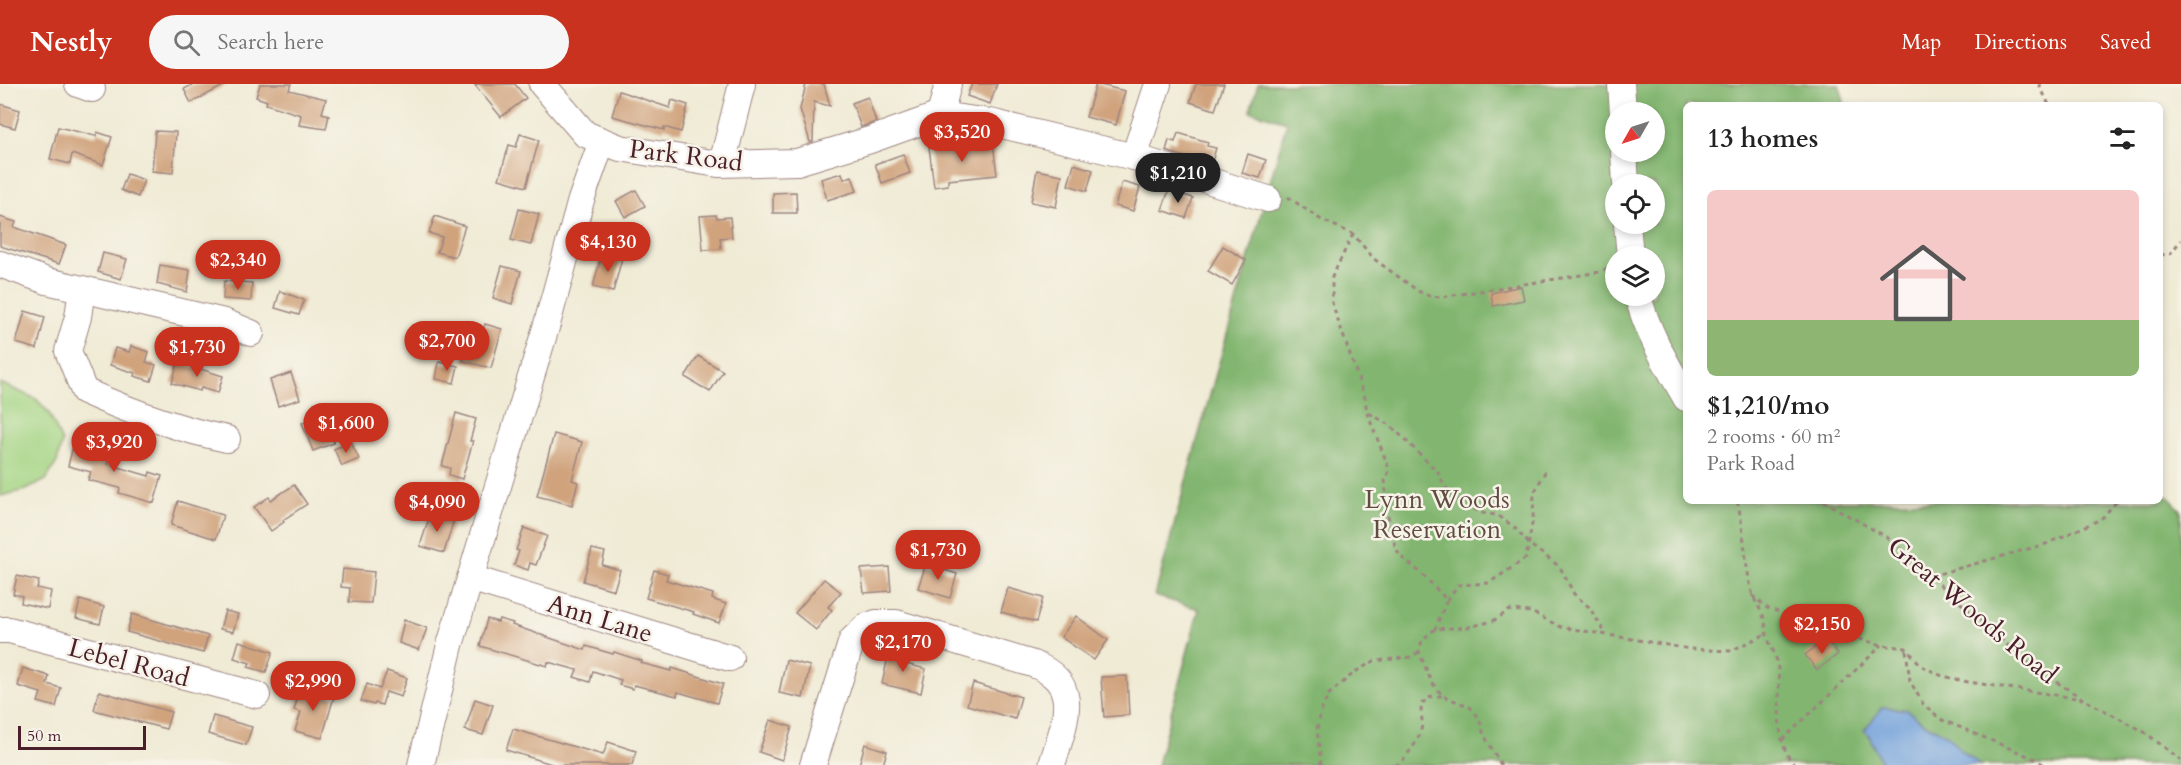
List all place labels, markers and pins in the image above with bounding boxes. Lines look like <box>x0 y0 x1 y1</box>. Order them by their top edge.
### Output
pin: $3,520 <box>913 112 1011 163</box>
pin: $1,210 <box>1129 153 1227 204</box>
pin: $4,130 <box>559 222 657 273</box>
pin: $2,340 <box>189 240 287 291</box>
pin: $2,700 <box>398 321 496 372</box>
pin: $1,730 <box>148 327 246 378</box>
pin: $1,600 <box>297 403 395 454</box>
pin: $3,920 <box>65 422 163 473</box>
pin: $4,090 <box>388 482 486 533</box>
pin: $1,730 <box>889 530 987 581</box>
pin: $2,150 <box>1773 604 1871 655</box>
pin: $2,170 <box>854 622 952 673</box>
pin: $2,990 <box>264 661 362 712</box>

